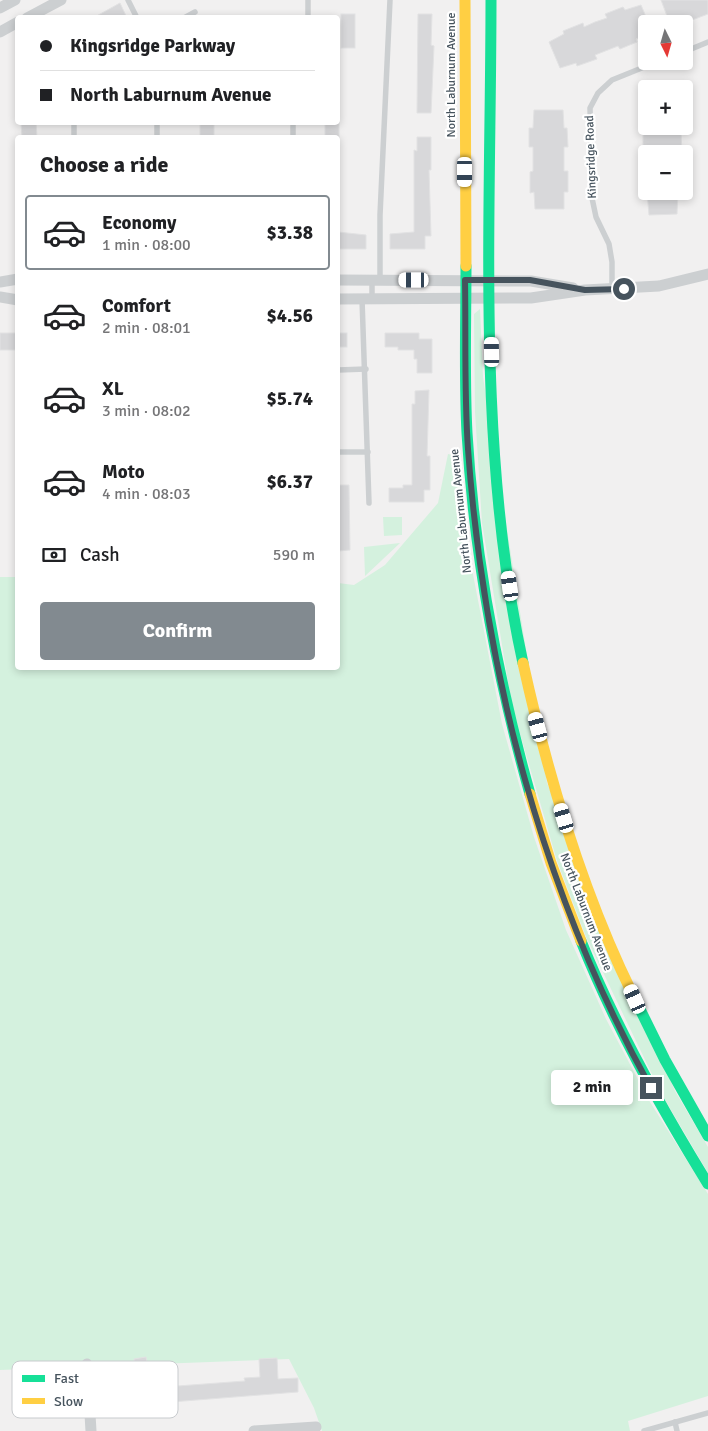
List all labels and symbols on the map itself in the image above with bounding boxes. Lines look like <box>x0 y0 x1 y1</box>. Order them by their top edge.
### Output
street label: North Laburnum Avenue <box>444 13 459 137</box>
north arrow <box>638 15 692 70</box>
street label: Kingsridge Road <box>582 115 600 199</box>
car <box>457 157 472 187</box>
car <box>399 273 429 288</box>
route start <box>613 278 635 300</box>
car <box>484 337 499 367</box>
street label: North Laburnum Avenue <box>447 448 475 574</box>
car <box>500 570 519 602</box>
car <box>526 711 549 743</box>
car <box>552 801 575 835</box>
street label: North Laburnum Avenue <box>557 851 615 973</box>
car <box>622 982 647 1016</box>
callout: 2 min <box>551 1070 634 1106</box>
route end <box>640 1077 662 1099</box>
legend <box>12 1361 178 1418</box>
text: Fast <box>54 1370 79 1387</box>
text: Slow <box>54 1393 83 1410</box>

